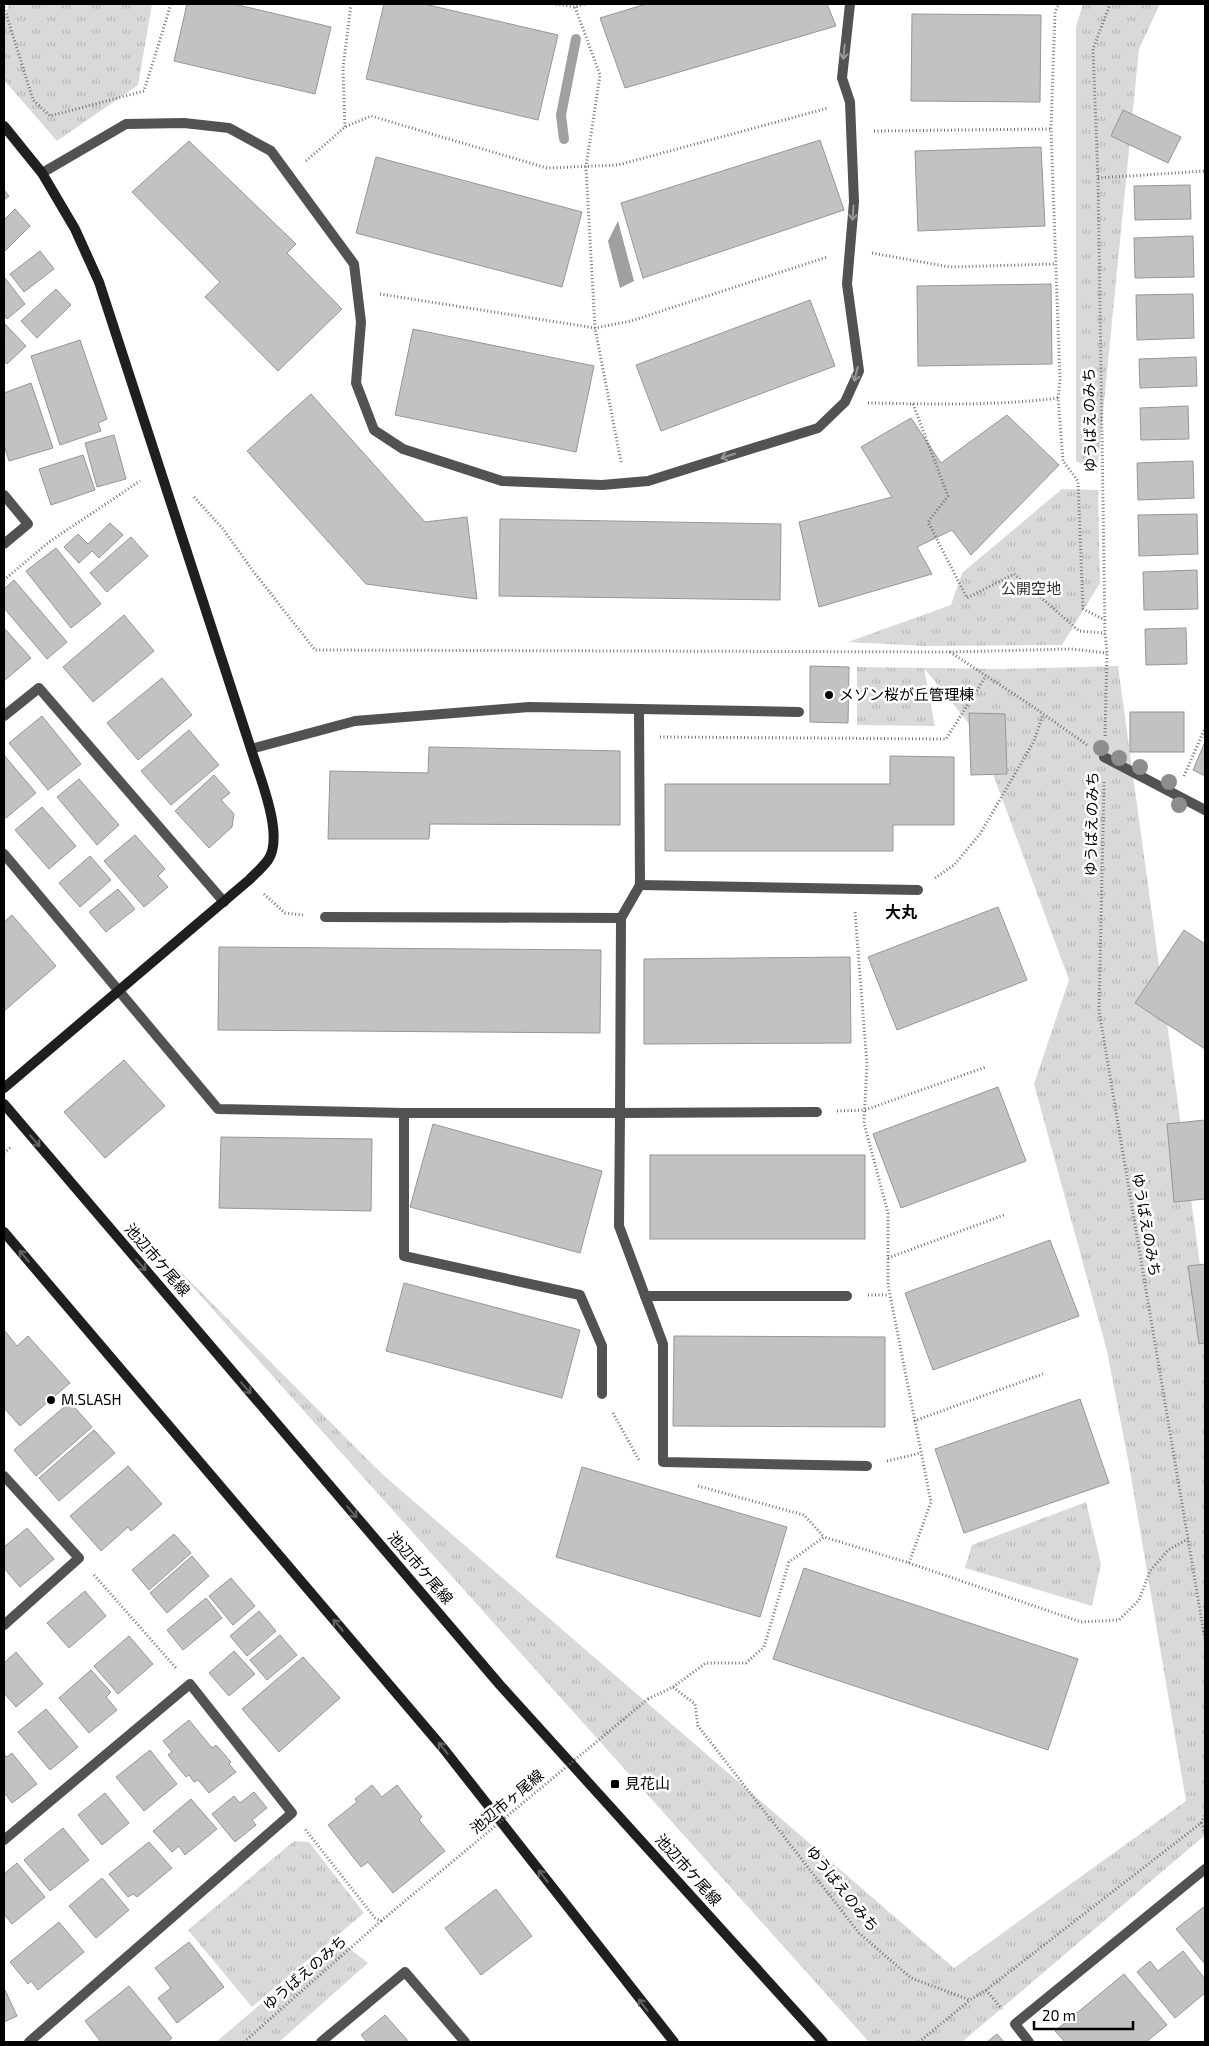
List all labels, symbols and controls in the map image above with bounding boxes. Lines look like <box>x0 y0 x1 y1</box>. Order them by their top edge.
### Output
one-way arrow <box>839 44 849 60</box>
one-way arrow <box>848 205 857 221</box>
one-way arrow <box>851 366 860 382</box>
street label: ゆうばえのみち <box>1079 367 1099 473</box>
one-way arrow <box>720 452 736 462</box>
park label: 公開空地 <box>1001 579 1061 597</box>
place label: メゾン桜が丘管理棟 <box>839 685 974 703</box>
marker: メゾン桜が丘管理棟 <box>823 689 835 701</box>
street label: ゆうばえのみち <box>1081 771 1101 877</box>
district label: 大丸 <box>885 902 917 921</box>
one-way arrow <box>29 1134 40 1147</box>
street label: ゆうばえのみち <box>1129 1172 1165 1278</box>
street label: 池辺市ケ尾線 <box>121 1219 194 1299</box>
one-way arrow <box>19 1250 30 1263</box>
one-way arrow <box>135 1258 147 1271</box>
one-way arrow <box>241 1381 252 1394</box>
place label: M.SLASH <box>61 1390 121 1408</box>
marker: M.SLASH <box>45 1394 57 1406</box>
one-way arrow <box>346 1505 358 1518</box>
street label: 池辺市ケ尾線 <box>384 1527 457 1607</box>
one-way arrow <box>332 1618 344 1631</box>
one-way arrow <box>438 1742 449 1755</box>
street label: 池辺市ヶ尾線 <box>466 1765 547 1837</box>
place label: 見花山 <box>625 1774 670 1792</box>
marker: 見花山 <box>609 1778 621 1790</box>
street label: 池辺市ケ尾線 <box>652 1830 726 1909</box>
street label: ゆうばえのみち <box>803 1842 883 1935</box>
one-way arrow <box>538 1870 549 1883</box>
street label: ゆうばえのみち <box>259 1931 350 2013</box>
one-way arrow <box>638 1998 648 2012</box>
scale bar <box>1034 1998 1133 2030</box>
text: 20 m <box>1042 2006 1076 2024</box>

